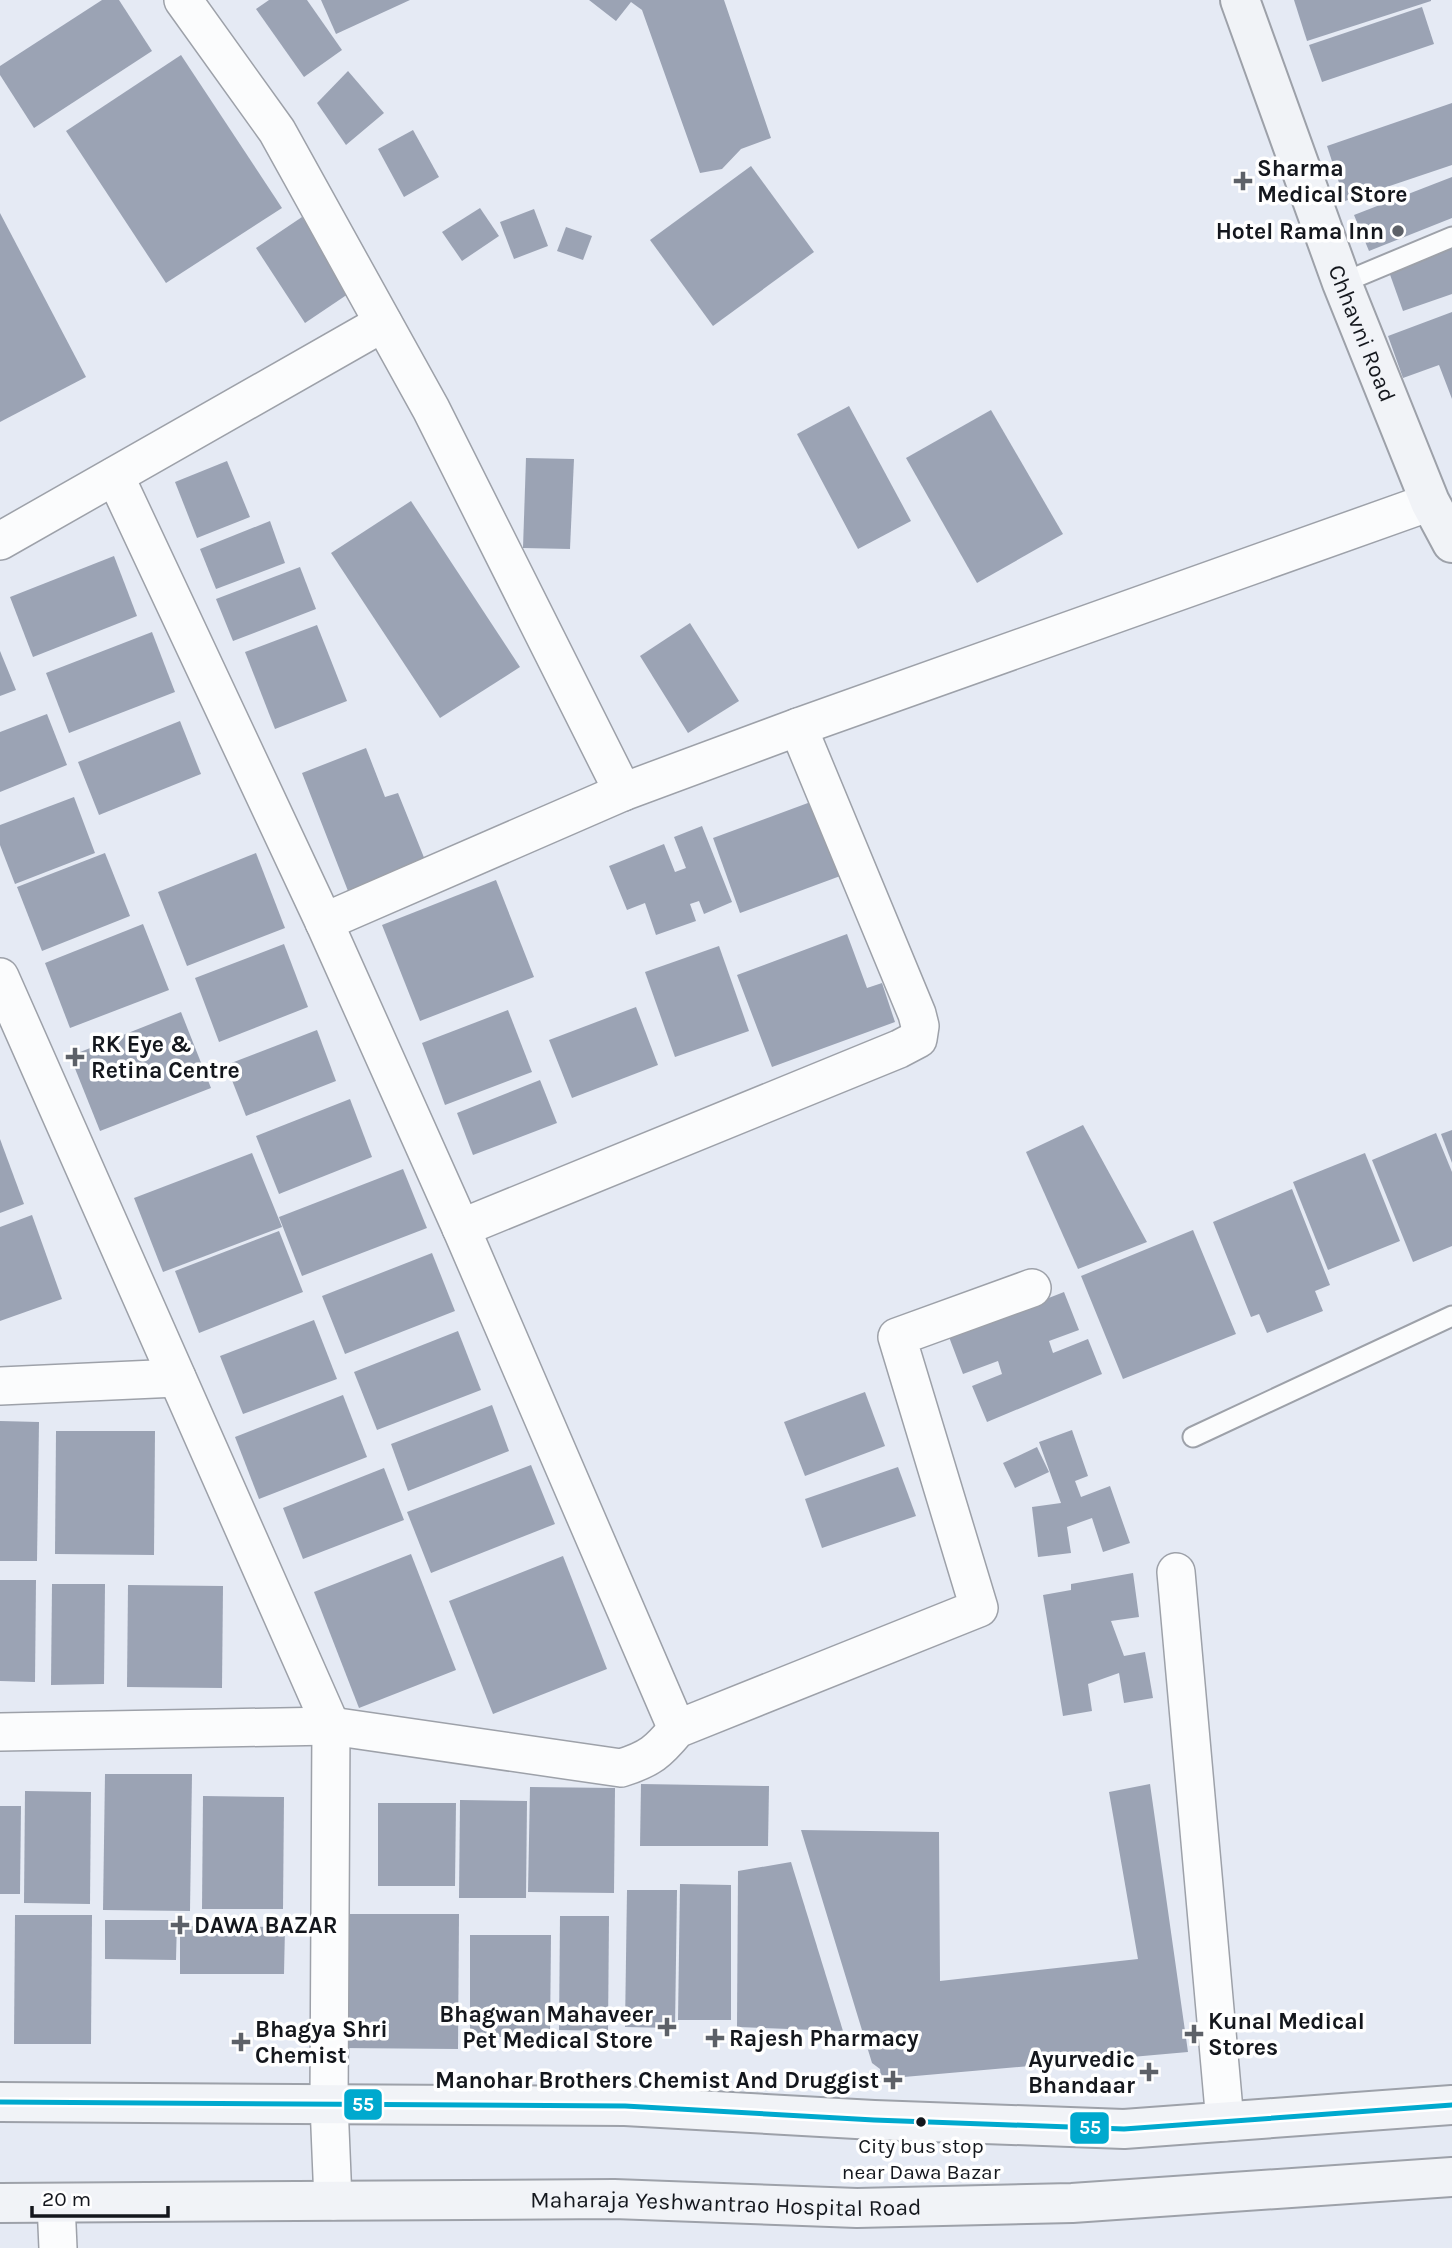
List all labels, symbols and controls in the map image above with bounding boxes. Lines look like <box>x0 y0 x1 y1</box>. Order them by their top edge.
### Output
place label: Sharma Medical Store <box>1257 155 1407 208</box>
marker: Sharma Medical Store <box>1235 173 1251 189</box>
place label: Hotel Rama Inn <box>1216 218 1384 245</box>
marker: Hotel Rama Inn <box>1390 223 1406 239</box>
street label: Chhavni Road <box>1323 261 1401 406</box>
place label: RK Eye & Retina Centre <box>91 1031 240 1084</box>
marker: RK Eye & Retina Centre <box>65 1047 85 1067</box>
place label: DAWA BAZAR <box>194 1912 337 1939</box>
marker: DAWA BAZAR <box>172 1917 188 1933</box>
place label: Bhagwan Mahaveer Pet Medical Store <box>439 2001 653 2054</box>
place label: Kunal Medical Stores <box>1208 2008 1365 2061</box>
place label: Bhagya Shri Chemist <box>255 2016 388 2069</box>
marker: Bhagwan Mahaveer Pet Medical Store <box>659 2019 675 2035</box>
place label: Rajesh Pharmacy <box>729 2025 919 2052</box>
marker: Kunal Medical Stores <box>1186 2026 1202 2042</box>
marker: Rajesh Pharmacy <box>707 2030 723 2046</box>
marker: Bhagya Shri Chemist <box>233 2034 249 2050</box>
place label: Ayurvedic Bhandaar <box>1028 2046 1135 2099</box>
marker: Ayurvedic Bhandaar <box>1141 2064 1157 2080</box>
place label: Manohar Brothers Chemist And Druggist <box>435 2067 879 2094</box>
marker: Manohar Brothers Chemist And Druggist <box>885 2072 901 2088</box>
line badge: 55 <box>343 2088 383 2121</box>
text: 55 <box>352 2094 374 2116</box>
line badge: 55 <box>1069 2111 1110 2145</box>
marker: City bus stop near Dawa Bazar <box>914 2115 928 2129</box>
text: 55 <box>1079 2117 1101 2139</box>
place label: City bus stop near Dawa Bazar <box>842 2134 1001 2184</box>
scale bar <box>32 2174 168 2218</box>
street label: Maharaja Yeshwantrao Hospital Road <box>530 2186 922 2222</box>
text: 20 m <box>42 2187 91 2211</box>

